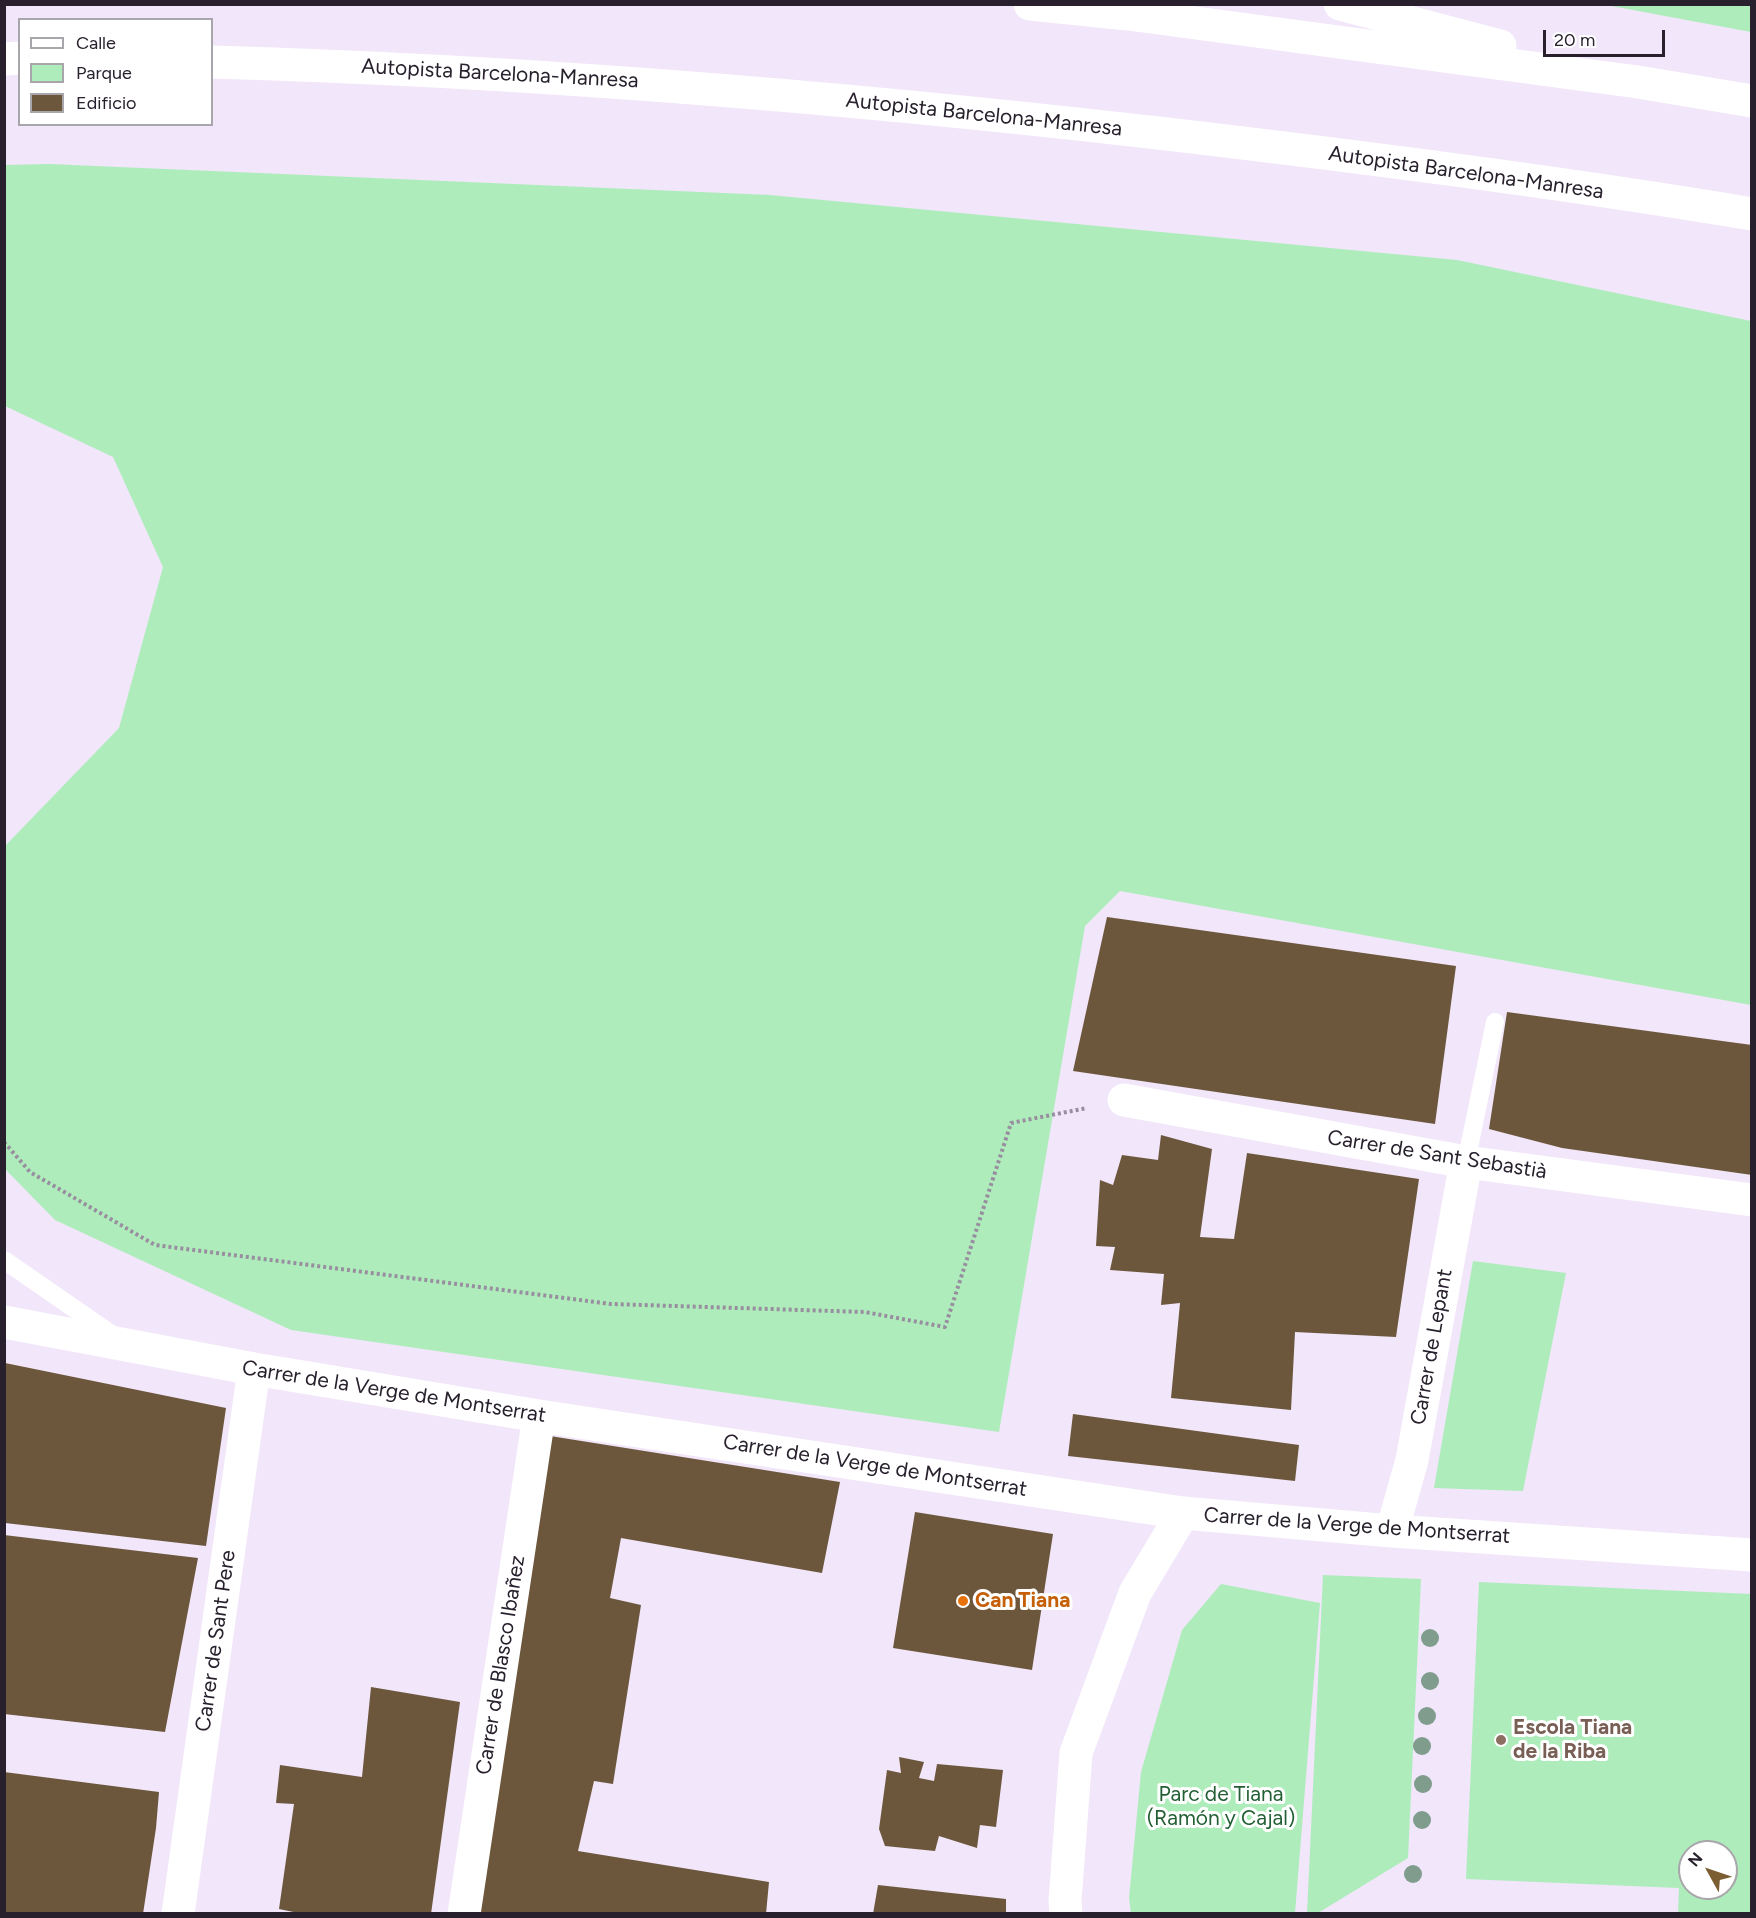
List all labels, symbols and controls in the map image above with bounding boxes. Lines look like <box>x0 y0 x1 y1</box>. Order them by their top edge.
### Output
legend <box>18 18 213 126</box>
scale bar <box>1546 18 1668 56</box>
text: 20 m <box>1554 29 1595 51</box>
text: Calle <box>76 32 116 54</box>
street label: Autopista Barcelona-Manresa <box>361 54 639 94</box>
text: Parque <box>76 62 132 84</box>
street label: Autopista Barcelona-Manresa <box>845 88 1123 142</box>
text: Edificio <box>76 92 137 114</box>
street label: Autopista Barcelona-Manresa <box>1327 141 1605 205</box>
street label: Carrer de Sant Sebastià <box>1325 1125 1549 1185</box>
street label: Carrer de Lepant <box>1406 1267 1458 1427</box>
street label: Carrer de la Verge de Montserrat <box>240 1356 548 1428</box>
street label: Carrer de la Verge de Montserrat <box>721 1430 1029 1502</box>
street label: Carrer de la Verge de Montserrat <box>1203 1503 1511 1549</box>
street label: Carrer de Sant Pere <box>191 1549 241 1733</box>
street label: Carrer de Blasco Ibañez <box>471 1554 531 1776</box>
place label: Can Tiana <box>975 1588 1070 1614</box>
marker: Can Tiana <box>956 1594 970 1608</box>
place label: Escola Tiana de la Riba <box>1513 1715 1632 1765</box>
marker: Escola Tiana de la Riba <box>1494 1733 1508 1747</box>
park label: Parc de Tiana (Ramón y Cajal) <box>1147 1782 1295 1832</box>
north arrow <box>1678 1840 1738 1900</box>
text: N <box>1684 1849 1707 1870</box>

